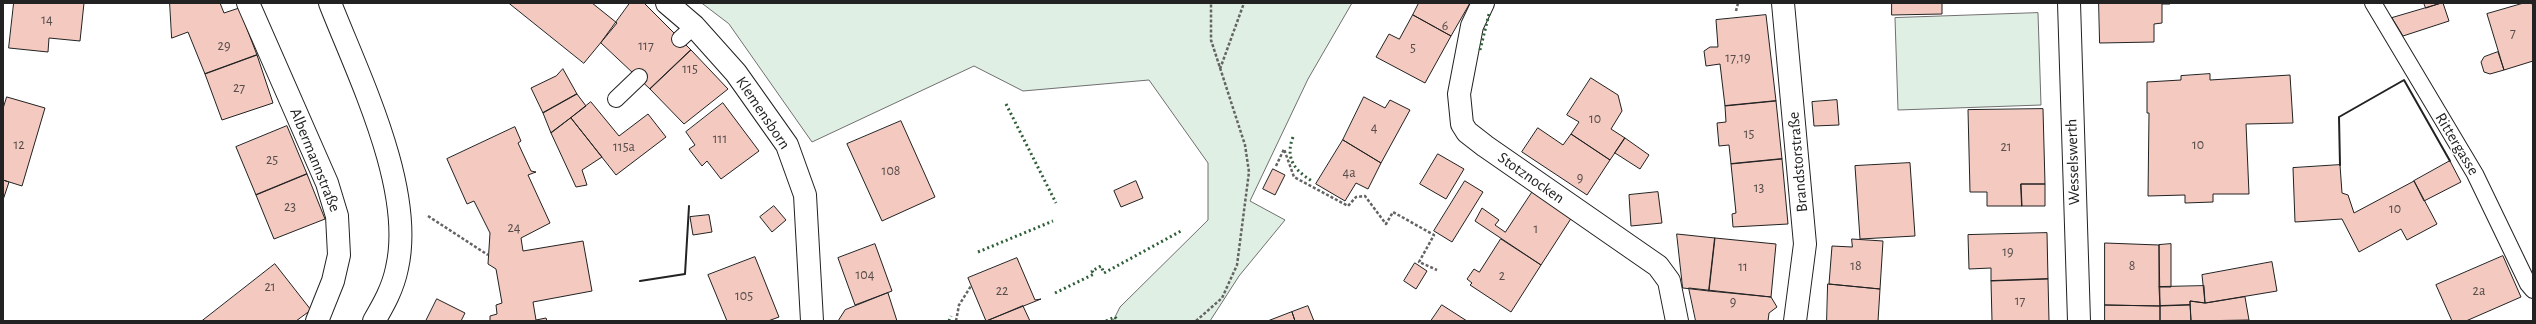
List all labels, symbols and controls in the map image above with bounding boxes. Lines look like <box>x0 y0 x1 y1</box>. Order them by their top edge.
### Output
house number: 14 <box>41 12 53 28</box>
house number: 6 <box>1442 18 1448 34</box>
house number: 7 <box>2510 25 2516 41</box>
house number: 29 <box>218 38 230 54</box>
house number: 117 <box>638 38 654 54</box>
house number: 5 <box>1410 40 1416 56</box>
house number: 17,19 <box>1725 50 1751 66</box>
house number: 115 <box>682 61 698 77</box>
street label: Klemensborn <box>732 73 794 153</box>
house number: 27 <box>233 80 245 96</box>
street label: Albermannstraße <box>285 105 345 215</box>
street label: Rittergasse <box>2431 109 2483 179</box>
house number: 10 <box>1589 111 1601 127</box>
street label: Brandstorstraße <box>1784 111 1812 213</box>
street label: Wesselswerth <box>2062 118 2084 206</box>
house number: 4 <box>1371 120 1377 136</box>
house number: 15 <box>1744 126 1754 142</box>
house number: 111 <box>713 131 727 147</box>
house number: 12 <box>13 137 25 153</box>
house number: 10 <box>2192 137 2204 153</box>
house number: 115a <box>613 139 635 155</box>
house number: 21 <box>2000 139 2012 155</box>
street label: Stotznocken <box>1494 148 1568 208</box>
house number: 25 <box>266 152 278 168</box>
house number: 108 <box>882 163 900 179</box>
house number: 4a <box>1342 165 1356 181</box>
house number: 9 <box>1577 170 1583 186</box>
house number: 13 <box>1754 180 1764 196</box>
house number: 23 <box>284 199 296 215</box>
house number: 10 <box>2389 201 2401 217</box>
house number: 24 <box>507 220 521 236</box>
house number: 1 <box>1534 221 1538 237</box>
house number: 19 <box>2002 244 2014 260</box>
house number: 18 <box>1850 258 1862 274</box>
house number: 8 <box>2129 258 2135 274</box>
house number: 11 <box>1738 259 1748 275</box>
house number: 104 <box>856 267 874 283</box>
house number: 2 <box>1499 268 1505 284</box>
house number: 21 <box>264 279 276 295</box>
house number: 22 <box>996 283 1008 299</box>
house number: 2a <box>2473 283 2485 299</box>
house number: 105 <box>735 288 753 304</box>
house number: 17 <box>2015 293 2025 309</box>
house number: 9 <box>1730 294 1736 310</box>

